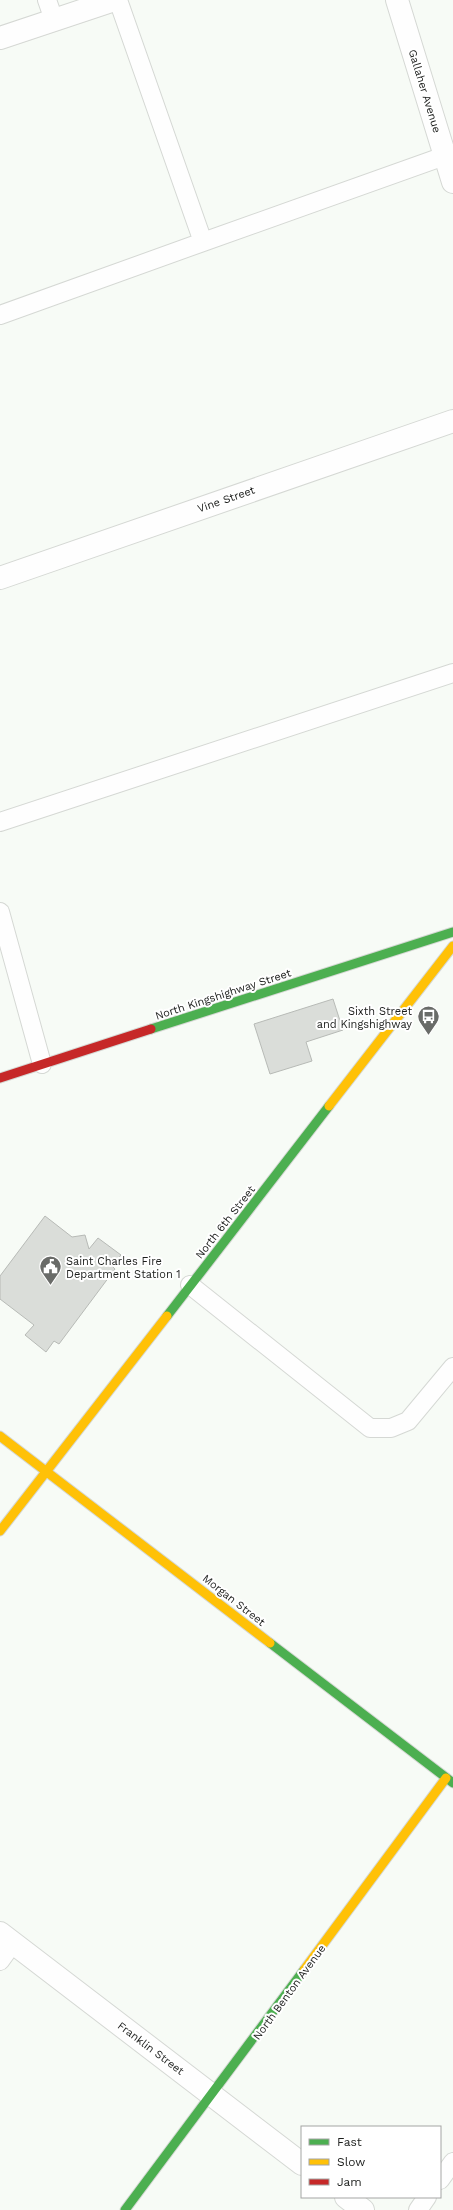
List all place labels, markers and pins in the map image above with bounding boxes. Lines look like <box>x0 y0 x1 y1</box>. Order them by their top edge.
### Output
bus stop icon: Sixth Street and Kingshighway <box>415 1004 441 1037</box>
place label: Sixth Street and Kingshighway <box>317 1005 412 1031</box>
public building icon: Saint Charles Fire Department Station 1 <box>38 1254 64 1287</box>
place label: Saint Charles Fire Department Station 1 <box>66 1255 181 1281</box>

